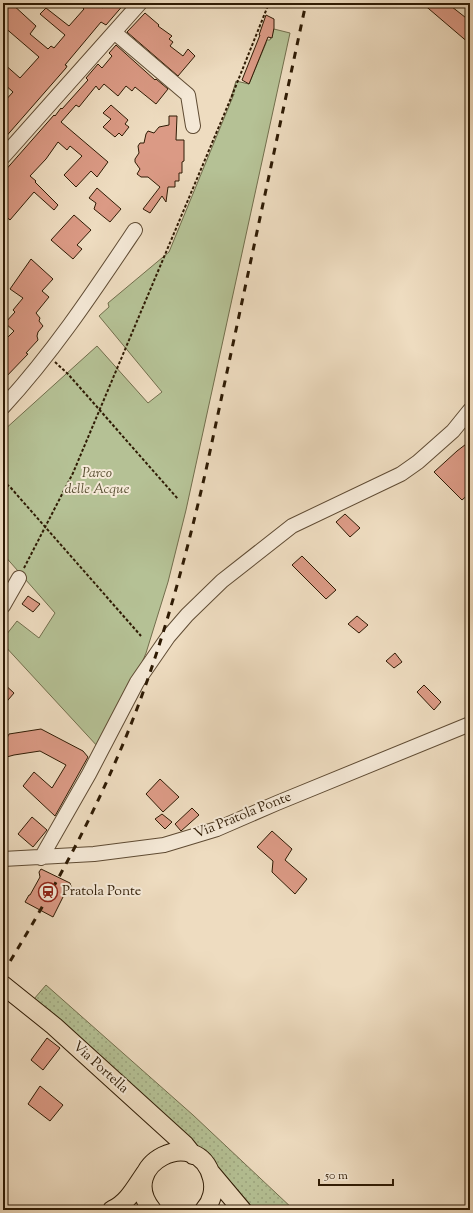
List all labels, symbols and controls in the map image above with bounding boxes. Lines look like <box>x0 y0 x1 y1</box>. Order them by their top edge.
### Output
park label: Parco delle Acque <box>65 464 130 500</box>
street label: Via Pratola Ponte <box>191 787 295 845</box>
station icon: Pratola Ponte <box>37 881 59 903</box>
place label: Pratola Ponte <box>62 882 141 902</box>
street label: Via Portella <box>67 1037 133 1099</box>
scale bar <box>319 1161 393 1187</box>
text: 50 m <box>324 1167 348 1185</box>

